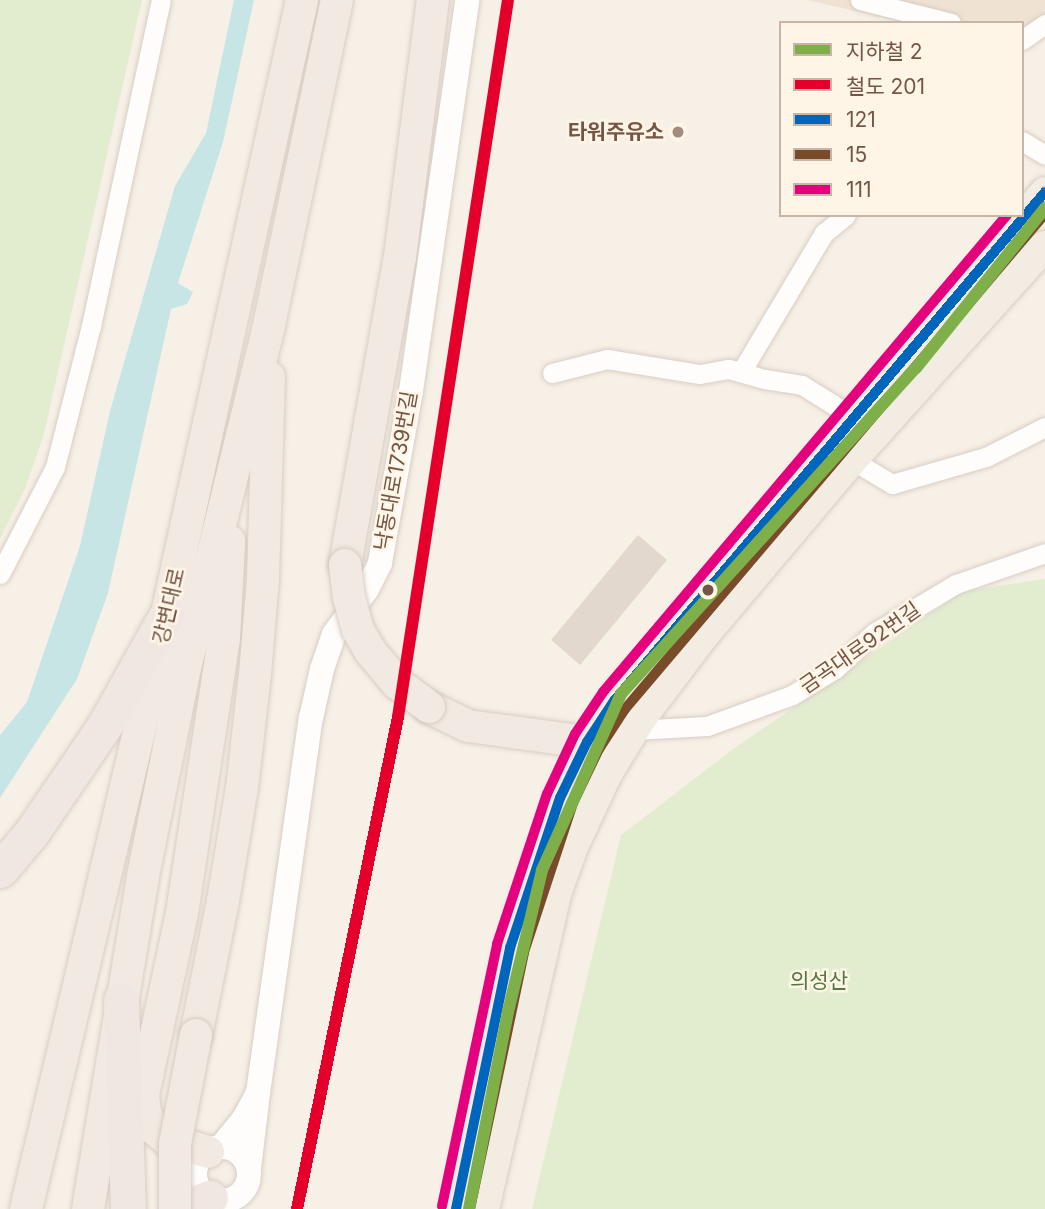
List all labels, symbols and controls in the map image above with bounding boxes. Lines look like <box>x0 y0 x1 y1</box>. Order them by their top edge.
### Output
legend <box>779 21 1024 217</box>
text: 지하철 2 <box>846 39 923 64</box>
text: 철도 201 <box>846 74 925 99</box>
text: 121 <box>846 107 876 132</box>
place label: 타워주유소 <box>567 119 664 145</box>
marker: 타워주유소 <box>670 124 686 140</box>
text: 15 <box>846 142 867 167</box>
text: 111 <box>846 177 872 202</box>
street label: 낙동대로1739번길 <box>370 389 422 553</box>
street label: 강변대로 <box>148 566 190 646</box>
unlabelled marker <box>701 583 715 597</box>
street label: 금곡대로92번길 <box>795 597 925 699</box>
park label: 의성산 <box>790 968 848 994</box>

